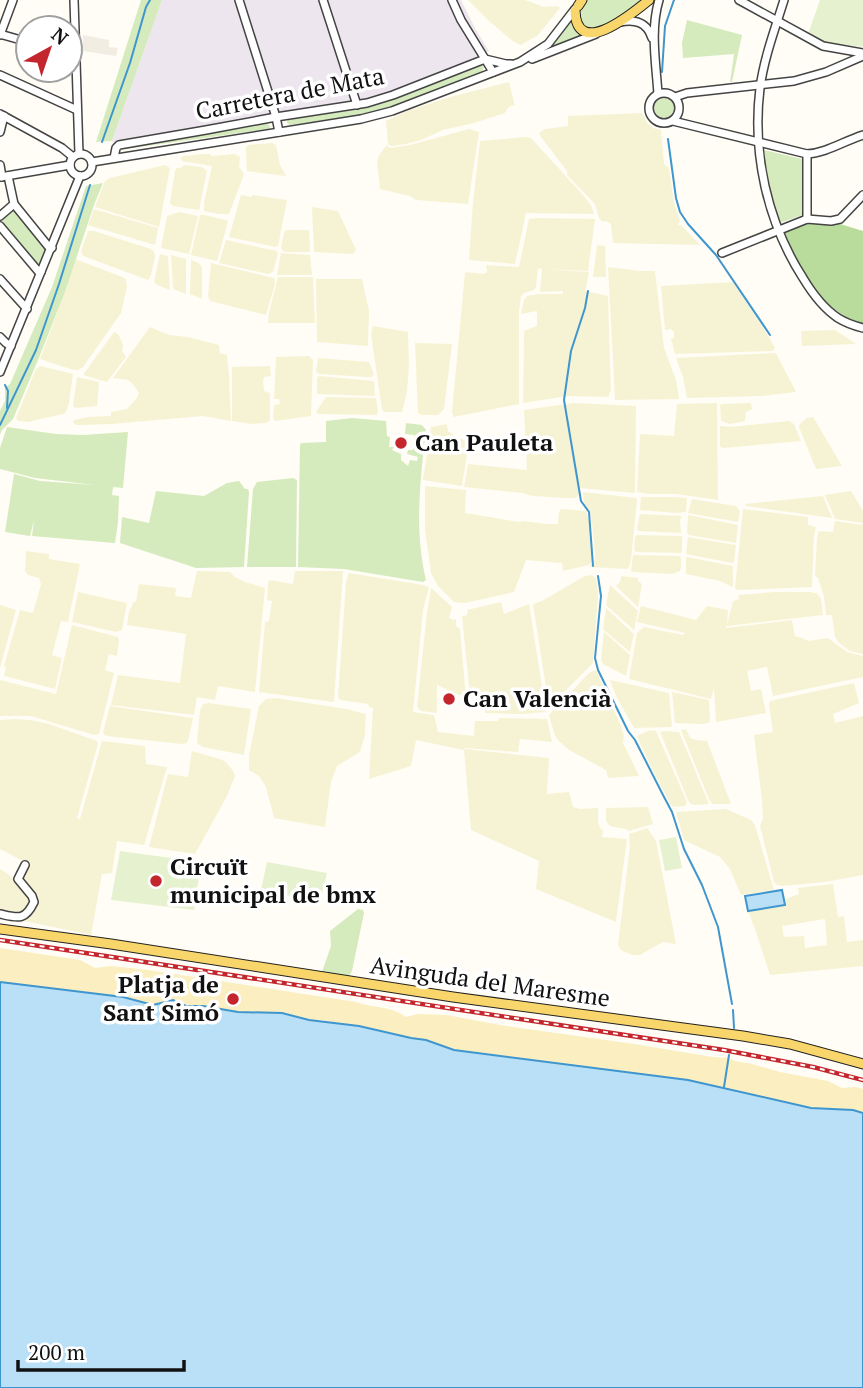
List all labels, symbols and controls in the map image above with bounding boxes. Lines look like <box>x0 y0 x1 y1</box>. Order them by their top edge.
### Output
north arrow <box>14 14 84 84</box>
text: N <box>47 21 74 50</box>
street label: Carretera de Mata <box>193 59 387 127</box>
place label: Can Pauleta <box>415 426 554 458</box>
marker: Can Pauleta <box>393 435 409 451</box>
place label: Can Valencià <box>463 682 612 714</box>
marker: Can Valencià <box>441 691 457 707</box>
place label: Circuït municipal de bmx <box>170 850 377 910</box>
marker: Circuït municipal de bmx <box>148 873 164 889</box>
street label: Avinguda del Maresme <box>368 948 612 1014</box>
place label: Platja de Sant Simó <box>103 968 219 1028</box>
marker: Platja de Sant Simó <box>225 991 241 1007</box>
scale bar <box>18 1328 184 1372</box>
text: 200 m <box>28 1338 85 1366</box>

